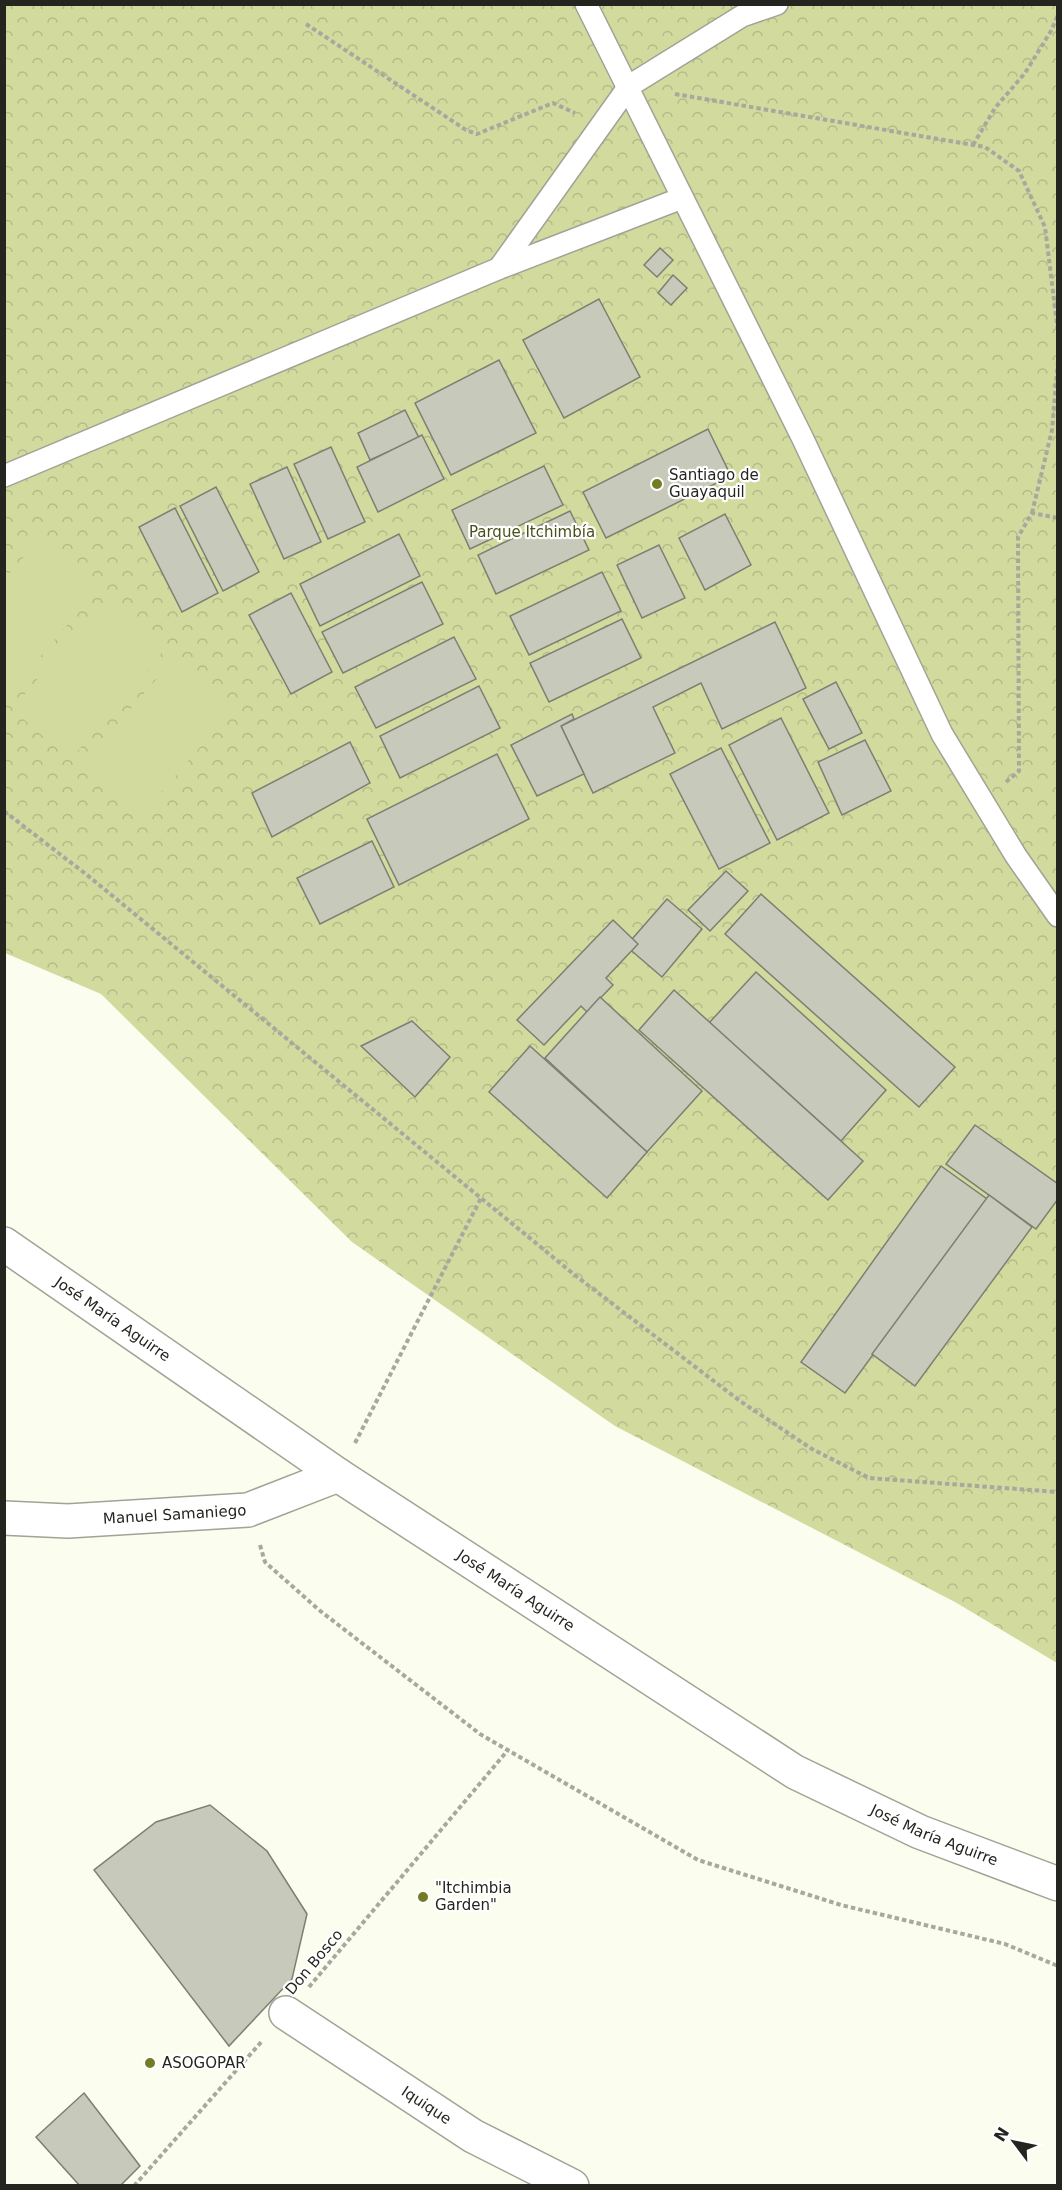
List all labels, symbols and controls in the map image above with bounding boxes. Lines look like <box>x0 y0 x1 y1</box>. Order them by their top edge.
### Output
place label: Santiago de Guayaquil <box>669 466 759 501</box>
marker: Santiago de Guayaquil <box>650 477 664 491</box>
park label: Parque Itchimbía <box>469 523 595 541</box>
street label: José María Aguirre <box>51 1272 174 1365</box>
street label: Manuel Samaniego <box>103 1501 247 1528</box>
street label: José María Aguirre <box>453 1545 578 1635</box>
street label: José María Aguirre <box>867 1800 1000 1869</box>
place label: "Itchimbia Garden" <box>435 1879 512 1914</box>
marker: "Itchimbia Garden" <box>416 1890 430 1904</box>
street label: Don Bosco <box>281 1926 347 1998</box>
place label: ASOGOPAR <box>162 2054 246 2072</box>
marker: ASOGOPAR <box>143 2056 157 2070</box>
street label: Iquique <box>398 2082 455 2128</box>
north arrow <box>984 2112 1044 2172</box>
text: N <box>990 2124 1013 2145</box>

